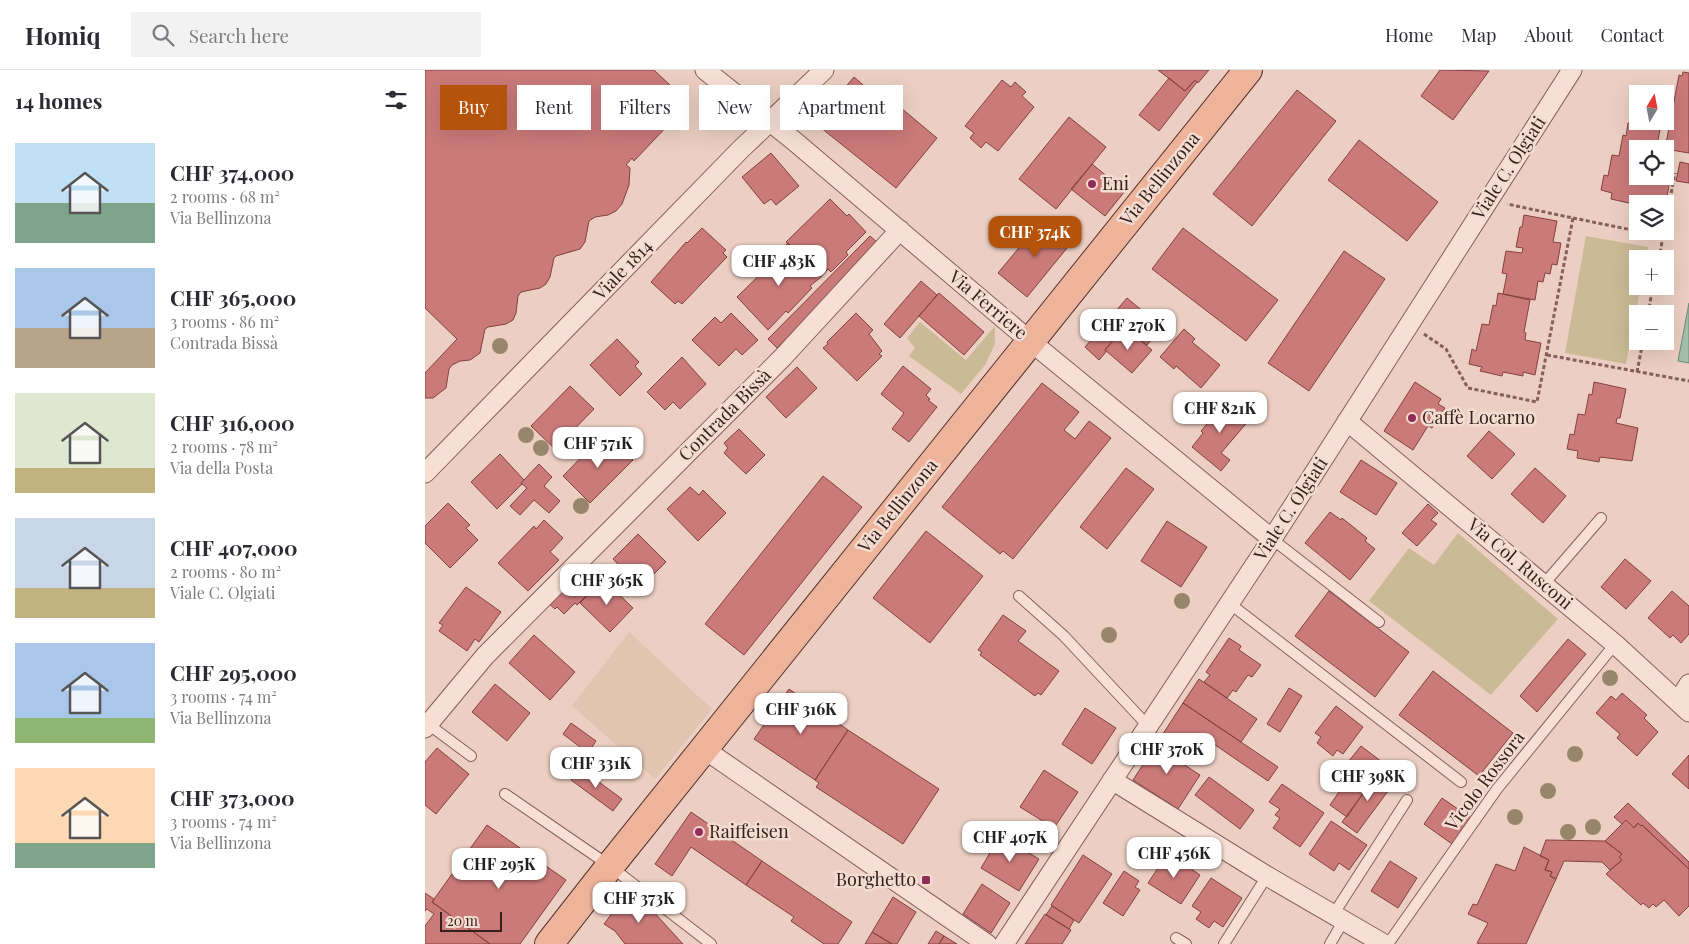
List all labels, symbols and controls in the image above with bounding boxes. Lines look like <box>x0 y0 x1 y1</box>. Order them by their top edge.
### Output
search box <box>131 12 481 57</box>
text: Homiq <box>25 19 101 51</box>
icon: search <box>149 21 177 49</box>
text: Search here <box>189 22 289 48</box>
text: Home <box>1385 23 1433 47</box>
text: Map <box>1461 23 1496 47</box>
text: About <box>1524 23 1573 47</box>
text: Contact <box>1601 23 1664 47</box>
chip: Buy <box>440 85 507 130</box>
chip: Rent <box>517 85 591 130</box>
chip: Filters <box>601 85 689 130</box>
chip: New <box>699 85 770 130</box>
chip: Apartment <box>780 85 903 130</box>
north arrow <box>1629 85 1674 130</box>
map controls <box>1629 85 1674 350</box>
text: 14 homes <box>15 86 102 114</box>
icon: filters <box>382 86 410 114</box>
street label: Viale C. Olgiati <box>1465 111 1551 225</box>
street label: Via Bellinzona <box>1113 126 1204 231</box>
button: locate <box>1629 140 1674 185</box>
text: CHF 374,000 <box>170 158 294 186</box>
icon: home <box>55 163 115 223</box>
place label: Eni <box>1102 171 1129 195</box>
marker: Eni <box>1086 178 1098 190</box>
text: 2 rooms · 68 m² <box>170 186 280 207</box>
button: layers <box>1629 195 1674 240</box>
text: Via Bellinzona <box>170 207 271 228</box>
pin: CHF 374K <box>983 216 1087 258</box>
text: CHF 374K <box>1000 221 1070 242</box>
street label: Viale 1814 <box>587 234 657 305</box>
pin: CHF 483K <box>727 244 831 287</box>
text: CHF 483K <box>743 250 816 271</box>
button: + <box>1629 250 1674 295</box>
street label: Via Ferriere <box>944 264 1033 344</box>
text: CHF 365,000 <box>170 283 296 311</box>
icon: home <box>55 288 115 348</box>
button: − <box>1629 305 1674 350</box>
pin: CHF 270K <box>1076 308 1180 351</box>
text: 3 rooms · 86 m² <box>170 311 279 332</box>
text: CHF 270K <box>1091 314 1165 335</box>
text: Contrada Bissà <box>170 332 278 353</box>
street label: Contrada Bissà <box>673 363 776 466</box>
pin: CHF 821K <box>1168 392 1272 434</box>
text: CHF 821K <box>1184 397 1256 418</box>
place label: Caffè Locarno <box>1422 405 1535 429</box>
text: CHF 316,000 <box>170 408 295 436</box>
marker: Caffè Locarno <box>1406 412 1418 424</box>
icon: home <box>55 413 115 473</box>
pin: CHF 571K <box>546 426 650 469</box>
text: CHF 571K <box>563 432 633 453</box>
text: 2 rooms · 78 m² <box>170 436 278 457</box>
street label: Viale C. Olgiati <box>1247 452 1333 566</box>
street label: Via Bellinzona <box>851 453 942 558</box>
text: Via della Posta <box>170 457 273 478</box>
street label: Via Col. Rusconi <box>1462 511 1578 614</box>
text: CHF 407,000 <box>170 533 298 561</box>
icon: home <box>55 538 115 598</box>
text: 2 rooms · 80 m² <box>170 561 281 582</box>
pin: CHF 365K <box>555 564 659 606</box>
text: CHF 365K <box>571 569 643 590</box>
text: Viale C. Olgiati <box>170 582 276 603</box>
text: CHF 295,000 <box>170 658 297 686</box>
icon: home <box>55 663 115 723</box>
text: 3 rooms · 74 m² <box>170 686 277 707</box>
pin: CHF 316K <box>749 692 853 735</box>
text: CHF 316K <box>765 698 837 719</box>
text: Via Bellinzona <box>170 707 271 728</box>
street label: Vicolo Rossora <box>1438 726 1529 836</box>
pin: CHF 370K <box>1115 732 1219 775</box>
text: CHF 370K <box>1130 738 1204 759</box>
pin: CHF 331K <box>544 746 648 789</box>
text: CHF 331K <box>561 752 631 773</box>
pin: CHF 398K <box>1316 760 1420 802</box>
text: CHF 398K <box>1331 765 1405 786</box>
text: CHF 373,000 <box>170 783 295 811</box>
icon: home <box>55 788 115 848</box>
text: 3 rooms · 74 m² <box>170 811 277 832</box>
place label: Raiffeisen <box>709 819 789 843</box>
pin: CHF 407K <box>958 820 1062 863</box>
marker: Raiffeisen <box>693 826 705 838</box>
text: CHF 407K <box>973 826 1047 847</box>
text: Via Bellinzona <box>170 832 271 853</box>
pin: CHF 456K <box>1122 836 1226 879</box>
text: CHF 456K <box>1138 842 1210 863</box>
pin: CHF 295K <box>447 848 551 890</box>
text: CHF 295K <box>463 853 535 874</box>
place label: Borghetto <box>836 867 916 891</box>
marker: Borghetto <box>920 874 932 886</box>
pin: CHF 373K <box>587 882 691 924</box>
text: CHF 373K <box>603 887 675 908</box>
scale bar <box>440 909 503 932</box>
text: 20 m <box>447 911 478 930</box>

